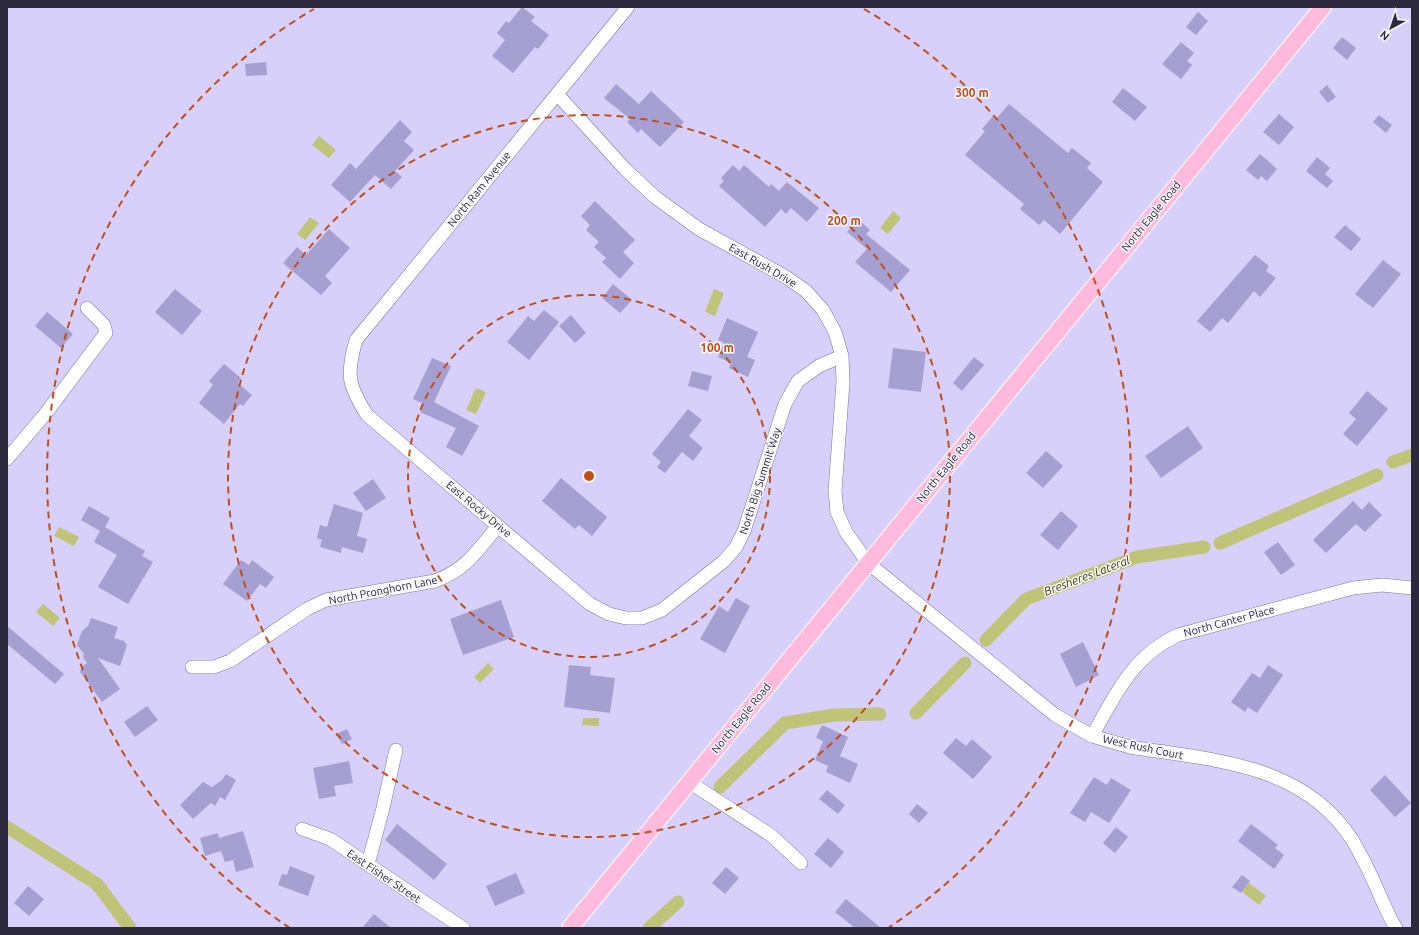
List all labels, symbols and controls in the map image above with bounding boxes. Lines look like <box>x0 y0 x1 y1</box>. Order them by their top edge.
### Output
north arrow <box>1371 8 1411 48</box>
text: N <box>1378 28 1392 43</box>
text: 300 m <box>955 86 989 99</box>
street label: North Ram Avenue <box>445 149 513 229</box>
street label: North Eagle Road <box>1119 179 1183 253</box>
text: 200 m <box>827 214 861 227</box>
street label: East Rush Drive <box>727 241 799 289</box>
text: 100 m <box>700 341 734 354</box>
street label: North Big Summit Way <box>737 425 783 536</box>
street label: North Eagle Road <box>914 430 978 504</box>
centre of rings <box>582 469 596 483</box>
street label: East Rocky Drive <box>444 478 514 540</box>
water label: Bresheres Lateral <box>1042 553 1132 598</box>
street label: North Pronghorn Lane <box>328 574 438 606</box>
street label: North Canter Place <box>1182 603 1276 639</box>
street label: North Eagle Road <box>709 681 773 755</box>
street label: West Rush Court <box>1101 733 1185 762</box>
street label: East Fisher Street <box>345 847 424 906</box>

